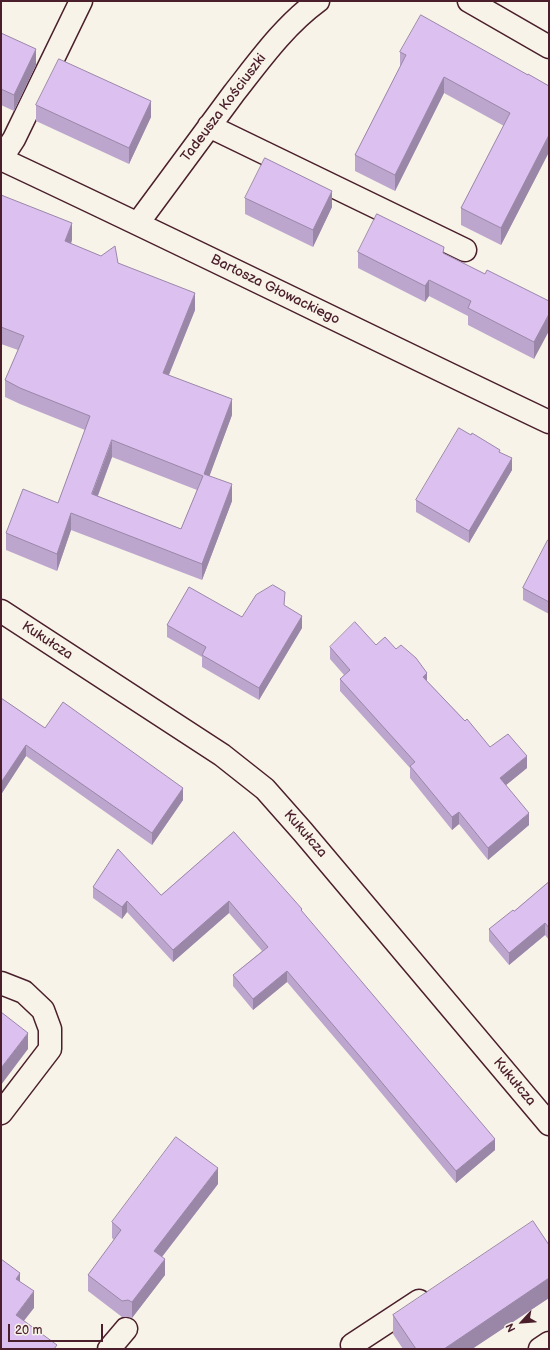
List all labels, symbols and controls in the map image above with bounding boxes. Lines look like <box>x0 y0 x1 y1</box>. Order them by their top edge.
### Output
street label: Tadeusza Kościuszki <box>178 51 270 165</box>
street label: Bartosza Głowackiego <box>208 251 342 329</box>
street label: Kukułcza <box>18 618 76 664</box>
street label: Kukułcza <box>280 807 330 861</box>
street label: Kukułcza <box>489 1055 539 1109</box>
north arrow <box>502 1302 542 1342</box>
scale bar <box>10 1316 105 1342</box>
text: N <box>503 1321 518 1334</box>
text: 20 m <box>15 1323 42 1338</box>

